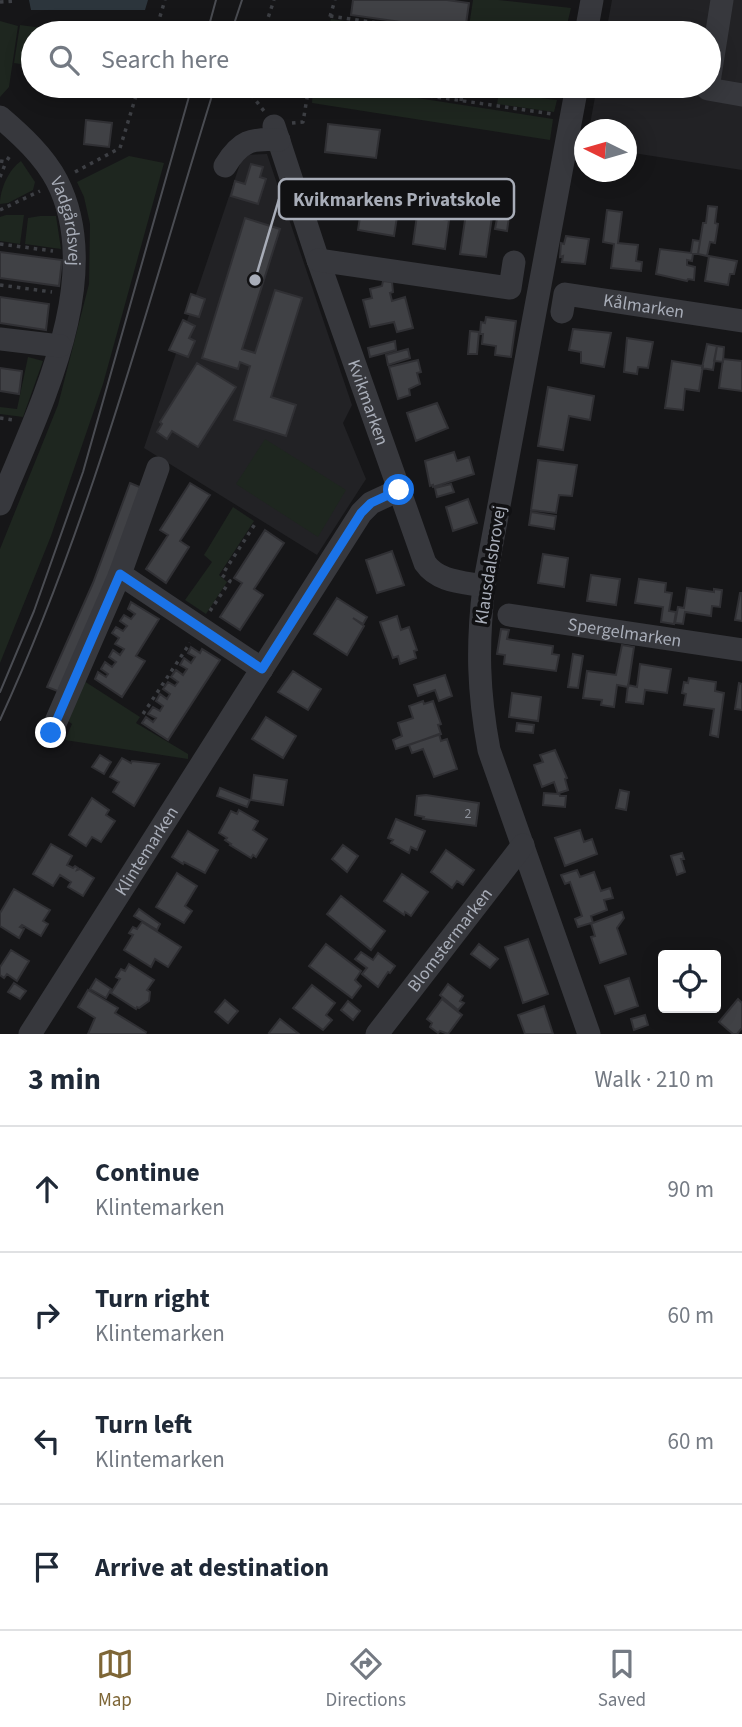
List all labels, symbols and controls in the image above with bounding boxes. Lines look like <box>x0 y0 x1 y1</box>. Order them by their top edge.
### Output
search box <box>21 21 721 98</box>
icon: search <box>45 41 83 79</box>
text: Search here <box>101 41 229 78</box>
north arrow <box>574 119 637 182</box>
street label: Vadgårdsvej <box>44 172 86 266</box>
callout: Kvikmarkens Privatskole <box>279 179 514 219</box>
text: Kvikmarkens Privatskole <box>293 187 501 214</box>
street label: Kålmarken <box>601 288 686 325</box>
street label: Kvikmarken <box>341 356 394 449</box>
route start <box>383 474 414 505</box>
street label: Klausdalsbrovej <box>469 504 512 626</box>
street label: Spergelmarken <box>566 612 683 654</box>
route end <box>35 717 66 748</box>
street label: Klintemarken <box>109 801 185 901</box>
house number: 2 <box>465 804 472 824</box>
street label: Blomstermarken <box>402 883 498 998</box>
map controls <box>658 950 721 1013</box>
button: locate <box>658 950 721 1013</box>
text: 3 min <box>28 1058 101 1101</box>
text: Walk · 210 m <box>595 1063 714 1096</box>
text: Continue <box>95 1154 200 1191</box>
icon: ahead <box>28 1170 66 1208</box>
text: 90 m <box>667 1173 714 1206</box>
text: Klintemarken <box>95 1191 225 1224</box>
text: Turn right <box>95 1280 210 1317</box>
icon: right <box>28 1296 66 1334</box>
text: 60 m <box>667 1299 714 1332</box>
text: Klintemarken <box>95 1317 225 1350</box>
text: Turn left <box>95 1406 192 1443</box>
icon: left <box>28 1422 66 1460</box>
text: 60 m <box>667 1425 714 1458</box>
text: Klintemarken <box>95 1443 225 1476</box>
icon: arrive <box>28 1548 66 1586</box>
text: Arrive at destination <box>95 1549 329 1586</box>
tab: Map <box>96 1645 134 1714</box>
tab: Directions <box>326 1645 406 1714</box>
tab: Saved <box>598 1645 646 1714</box>

